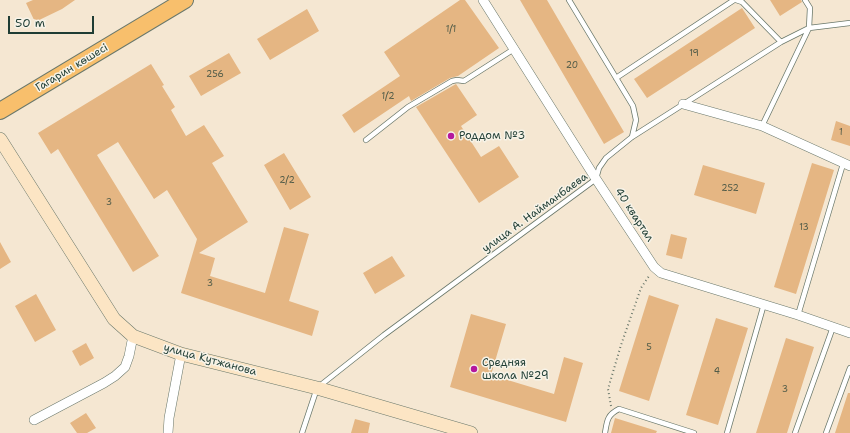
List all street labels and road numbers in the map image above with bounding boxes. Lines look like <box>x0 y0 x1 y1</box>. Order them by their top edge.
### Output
street label: Гагарин көшесі <box>33 41 111 95</box>
street label: улица А. Найманбаева <box>480 170 590 256</box>
street label: 40 квартал <box>612 186 656 244</box>
street label: улица Кутжанова <box>162 341 258 379</box>

